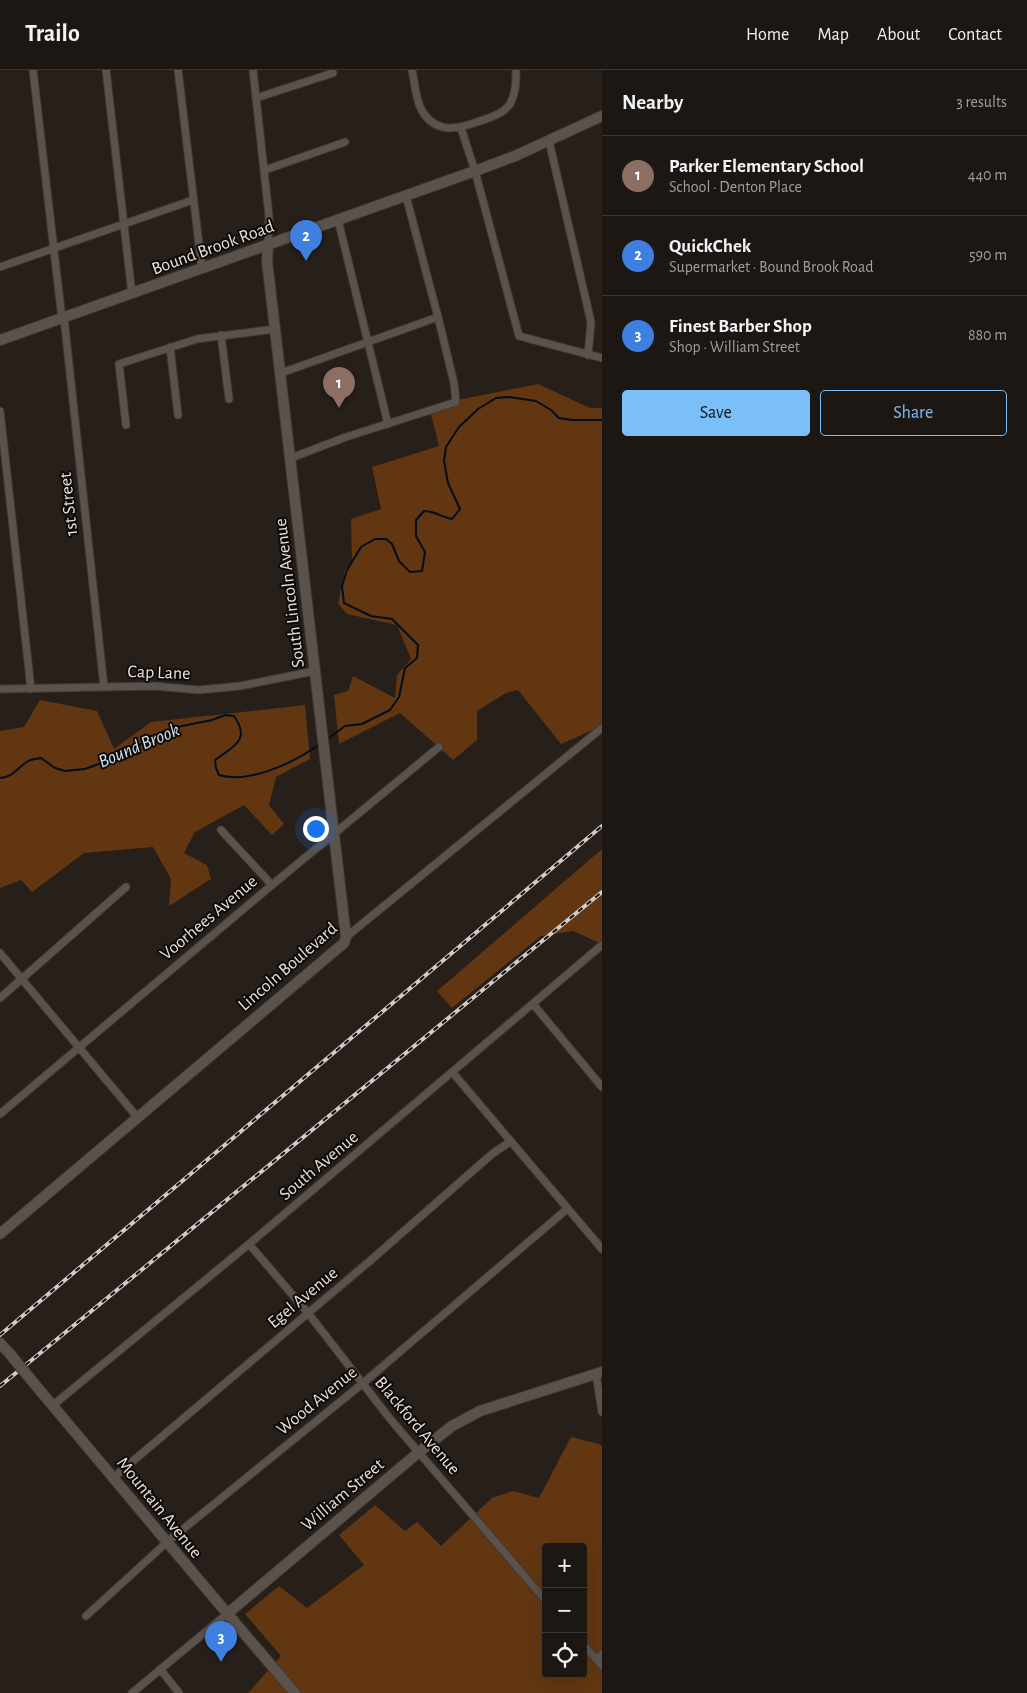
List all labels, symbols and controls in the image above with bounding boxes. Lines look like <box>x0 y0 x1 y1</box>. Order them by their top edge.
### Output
text: Trailo <box>25 22 80 46</box>
text: Home <box>746 26 789 44</box>
text: Map <box>817 26 849 44</box>
text: About <box>877 26 920 44</box>
text: Contact <box>948 26 1002 44</box>
text: Nearby <box>622 92 683 113</box>
text: 3 results <box>956 94 1007 110</box>
text: Parker Elementary School <box>669 157 864 176</box>
text: 1 <box>635 167 641 183</box>
text: 440 m <box>968 167 1007 183</box>
text: School · Denton Place <box>669 179 802 195</box>
street label: Bound Brook Road <box>149 218 277 278</box>
pin: 2 <box>290 220 322 261</box>
text: QuickChek <box>669 237 751 256</box>
text: 2 <box>634 247 642 263</box>
text: 590 m <box>969 247 1007 263</box>
text: Supermarket · Bound Brook Road <box>669 259 874 275</box>
text: Finest Barber Shop <box>669 317 812 336</box>
text: 3 <box>635 327 641 343</box>
text: 880 m <box>968 327 1007 343</box>
text: Shop · William Street <box>669 339 800 355</box>
pin: 1 <box>323 367 355 408</box>
button: Save <box>622 390 810 436</box>
button: Share <box>820 390 1007 436</box>
street label: 1st Street <box>57 471 81 537</box>
street label: South Lincoln Avenue <box>272 517 308 669</box>
street label: Cap Lane <box>127 663 191 683</box>
water label: Bound Brook <box>96 720 183 772</box>
your location <box>303 816 329 842</box>
street label: Voorhees Avenue <box>157 872 261 964</box>
street label: Lincoln Boulevard <box>235 919 341 1015</box>
street label: South Avenue <box>276 1128 362 1204</box>
street label: Egel Avenue <box>265 1264 341 1332</box>
street label: Wood Avenue <box>273 1363 361 1439</box>
street label: Blackford Avenue <box>371 1374 463 1478</box>
street label: Mountain Avenue <box>113 1454 205 1562</box>
street label: William Street <box>298 1455 388 1535</box>
map controls <box>542 1543 587 1678</box>
button: + <box>542 1543 587 1588</box>
button: − <box>542 1588 587 1633</box>
pin: 3 <box>205 1621 237 1662</box>
button: locate <box>542 1633 587 1678</box>

